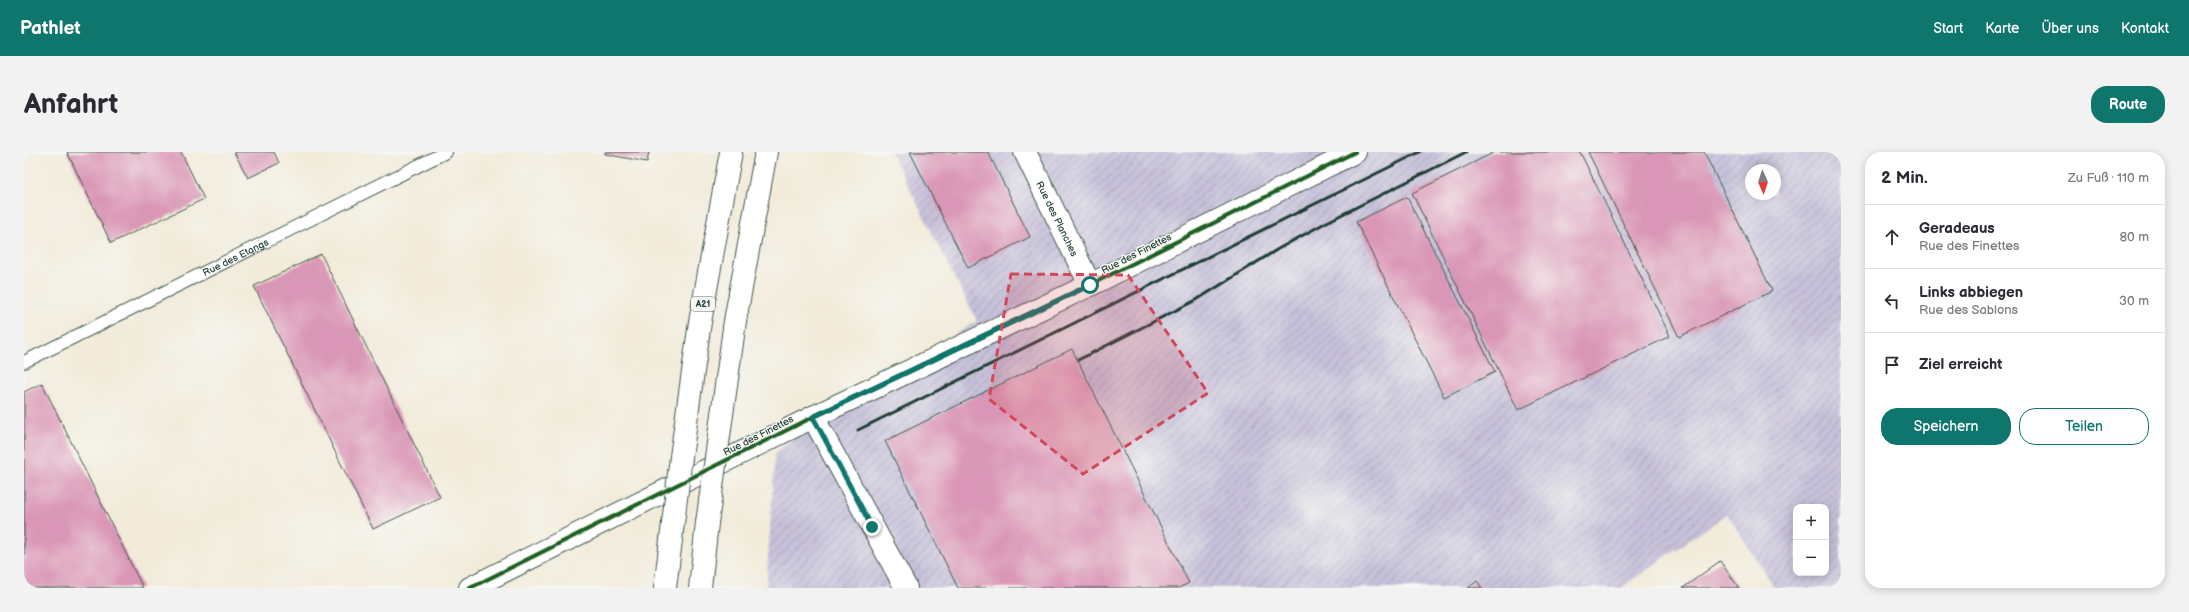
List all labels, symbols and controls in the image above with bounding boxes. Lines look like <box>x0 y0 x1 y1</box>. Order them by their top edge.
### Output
text: Pathlet <box>20 17 81 40</box>
text: Start <box>1933 20 1963 37</box>
text: Karte <box>1985 20 2019 37</box>
text: Über uns <box>2041 20 2099 37</box>
text: Kontakt <box>2121 20 2169 37</box>
button: Route <box>2091 86 2165 123</box>
text: Anfahrt <box>24 88 118 121</box>
north arrow <box>1745 164 1781 200</box>
text: 2 Min. <box>1881 168 1928 188</box>
text: Zu Fuß · 110 m <box>2068 170 2149 186</box>
street label: Rue des Planches <box>1033 179 1080 259</box>
text: Geradeaus <box>1919 219 1995 238</box>
icon: ahead <box>1881 226 1903 248</box>
text: 80 m <box>2120 229 2149 245</box>
street label: Rue des Finettes <box>1099 231 1174 277</box>
street label: Rue des Etangs <box>201 236 271 279</box>
text: Rue des Finettes <box>1919 238 2019 254</box>
route start <box>1081 276 1099 294</box>
text: Links abbiegen <box>1919 283 2023 302</box>
icon: left <box>1881 290 1903 312</box>
text: 30 m <box>2119 293 2149 309</box>
road number: A21 <box>691 297 715 311</box>
text: Rue des Sablons <box>1919 302 2018 318</box>
icon: arrive <box>1881 354 1903 376</box>
text: Ziel erreicht <box>1919 355 2002 374</box>
button: Speichern <box>1881 408 2011 445</box>
button: Teilen <box>2019 408 2149 445</box>
street label: Rue des Finettes <box>721 413 796 459</box>
map controls <box>1793 504 1829 576</box>
button: + <box>1793 504 1829 540</box>
route end <box>863 518 881 536</box>
button: − <box>1793 540 1829 576</box>

